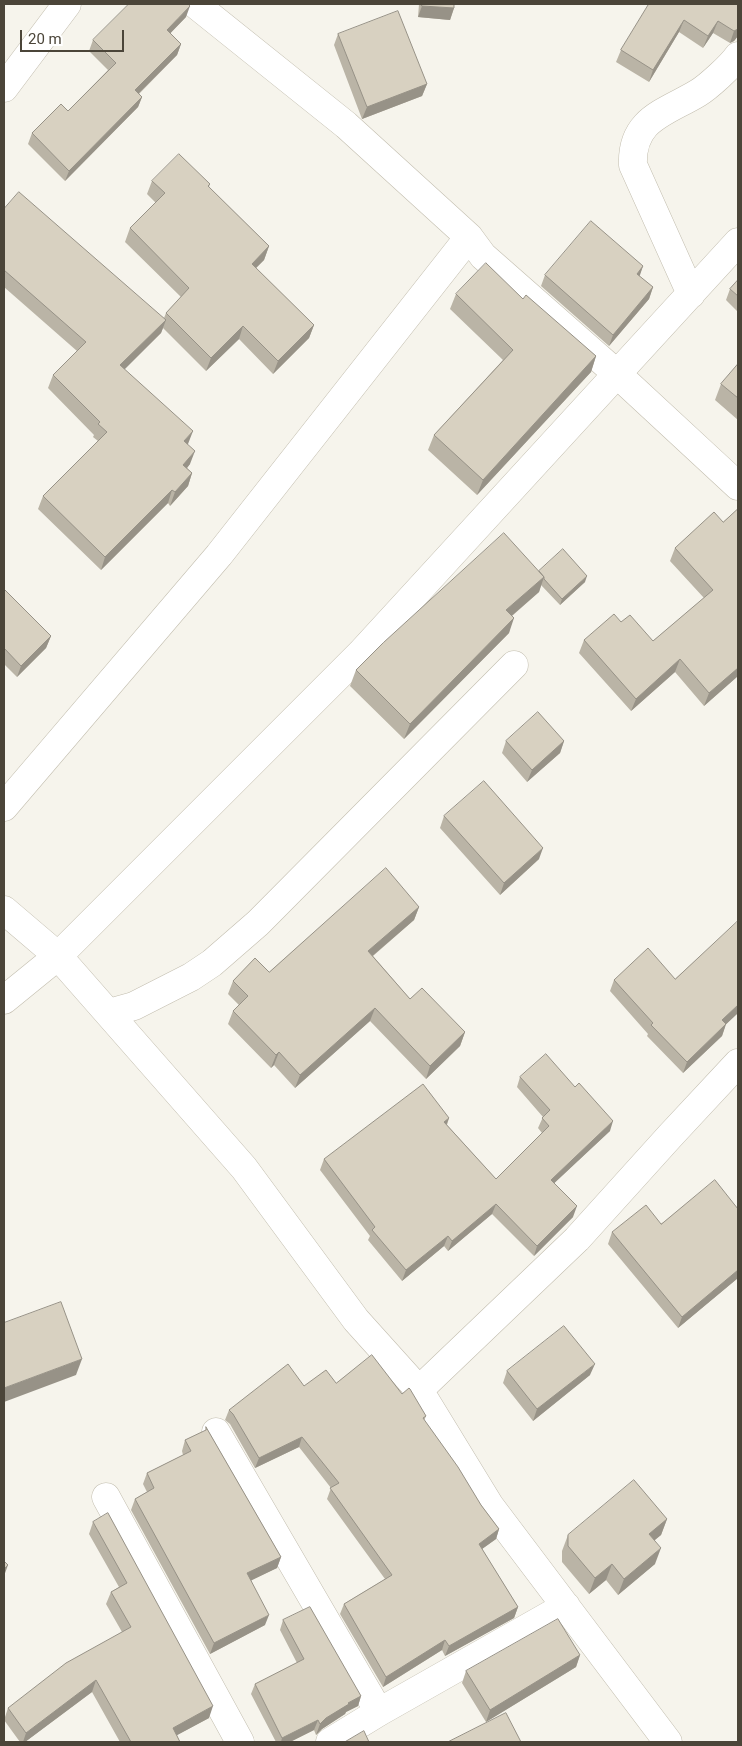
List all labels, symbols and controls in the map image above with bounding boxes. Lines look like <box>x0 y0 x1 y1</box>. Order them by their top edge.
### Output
scale bar <box>22 20 126 52</box>
text: 20 m <box>28 30 62 48</box>

